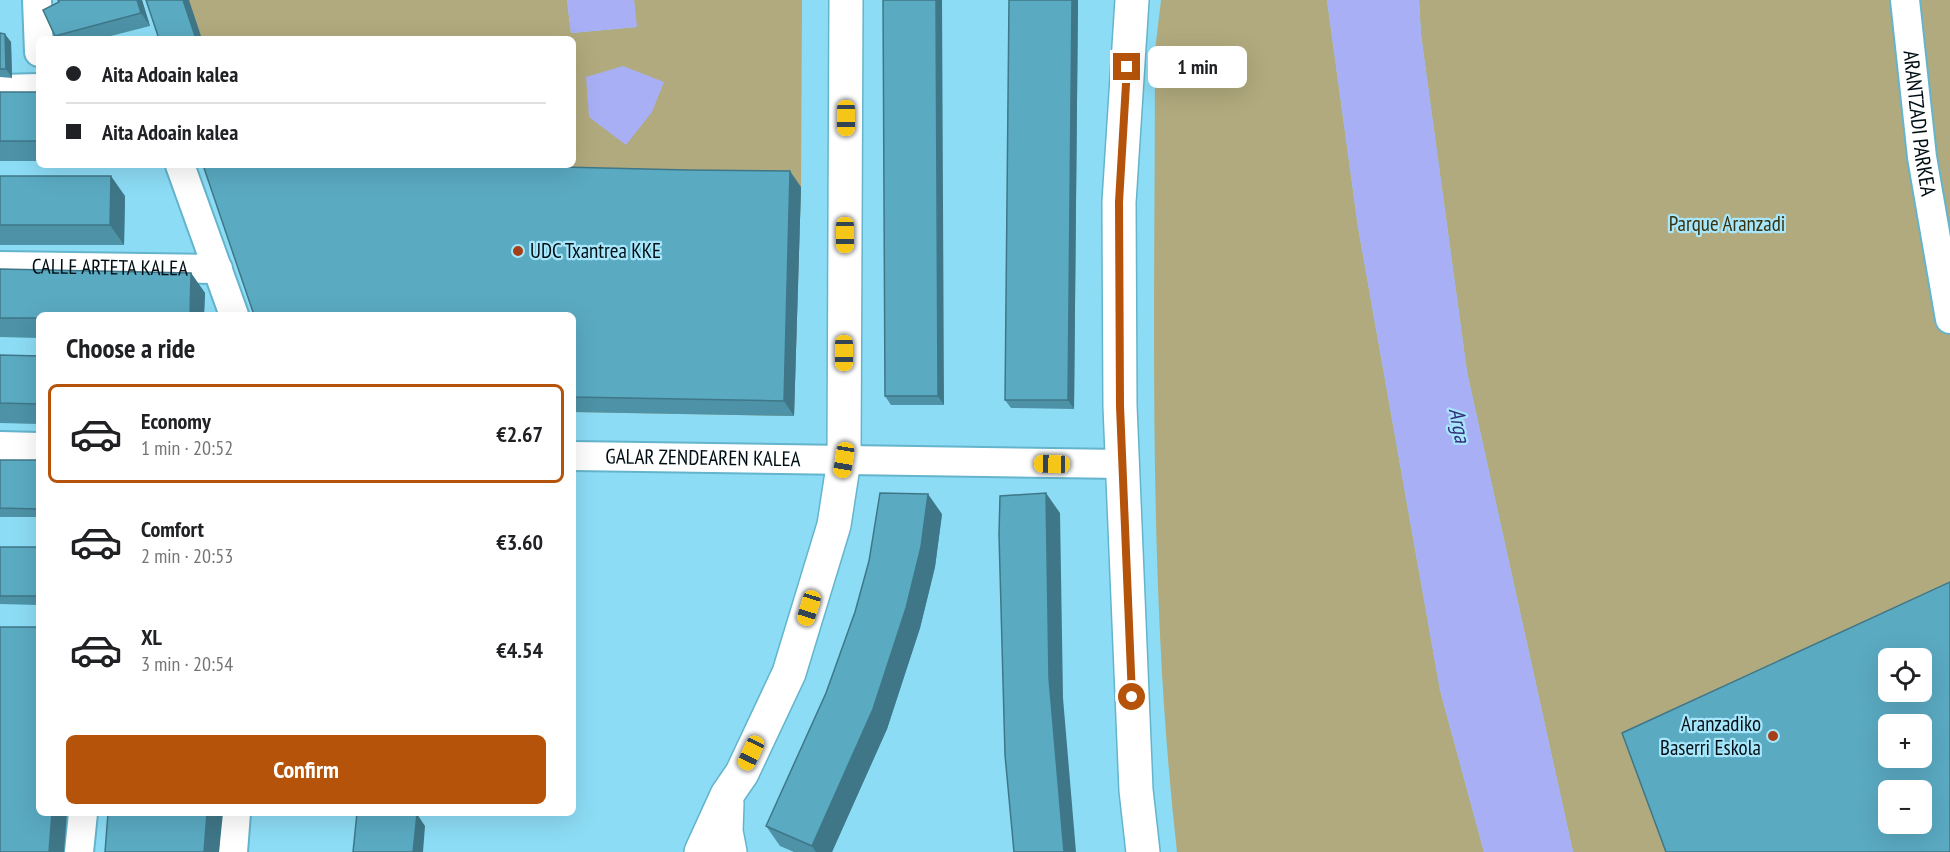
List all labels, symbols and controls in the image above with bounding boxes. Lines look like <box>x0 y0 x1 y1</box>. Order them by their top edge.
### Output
callout: 1 min <box>1148 46 1247 88</box>
street label: ARANTZADI PARKEA <box>1898 49 1943 198</box>
route end <box>1113 53 1140 80</box>
text: 1 min <box>1177 54 1218 80</box>
text: Aita Adoain kalea <box>102 60 238 88</box>
car <box>837 100 855 136</box>
text: Aita Adoain kalea <box>102 118 238 146</box>
park label: Parque Aranzadi <box>1669 210 1785 237</box>
car <box>836 217 854 253</box>
place label: UDC Txantrea KKE <box>530 237 661 264</box>
marker: UDC Txantrea KKE <box>511 244 525 258</box>
street label: CALLE ARTETA KALEA <box>32 252 188 282</box>
text: Choose a ride <box>66 331 195 365</box>
car <box>835 335 853 371</box>
water label: Arga <box>1443 405 1477 446</box>
icon: car <box>69 407 123 461</box>
text: Economy <box>141 407 211 435</box>
text: €2.67 <box>496 420 543 448</box>
text: 1 min · 20:52 <box>141 435 233 461</box>
car <box>832 441 856 479</box>
street label: GALAR ZENDEAREN KALEA <box>605 442 801 472</box>
car <box>1034 455 1070 473</box>
icon: car <box>69 515 123 569</box>
text: Comfort <box>141 515 204 543</box>
text: €3.60 <box>496 528 543 556</box>
text: 2 min · 20:53 <box>141 543 233 569</box>
car <box>795 588 823 628</box>
icon: car <box>69 623 123 677</box>
text: XL <box>141 623 162 651</box>
text: €4.54 <box>496 636 543 664</box>
map controls <box>1878 648 1932 834</box>
button: locate <box>1878 648 1932 702</box>
text: 3 min · 20:54 <box>141 651 233 677</box>
route start <box>1118 683 1145 710</box>
place label: Aranzadiko Baserri Eskola <box>1660 710 1761 761</box>
button: + <box>1878 714 1932 768</box>
marker: Aranzadiko Baserri Eskola <box>1766 729 1780 743</box>
car <box>735 733 767 773</box>
button: Confirm <box>66 735 546 804</box>
button: − <box>1878 780 1932 834</box>

